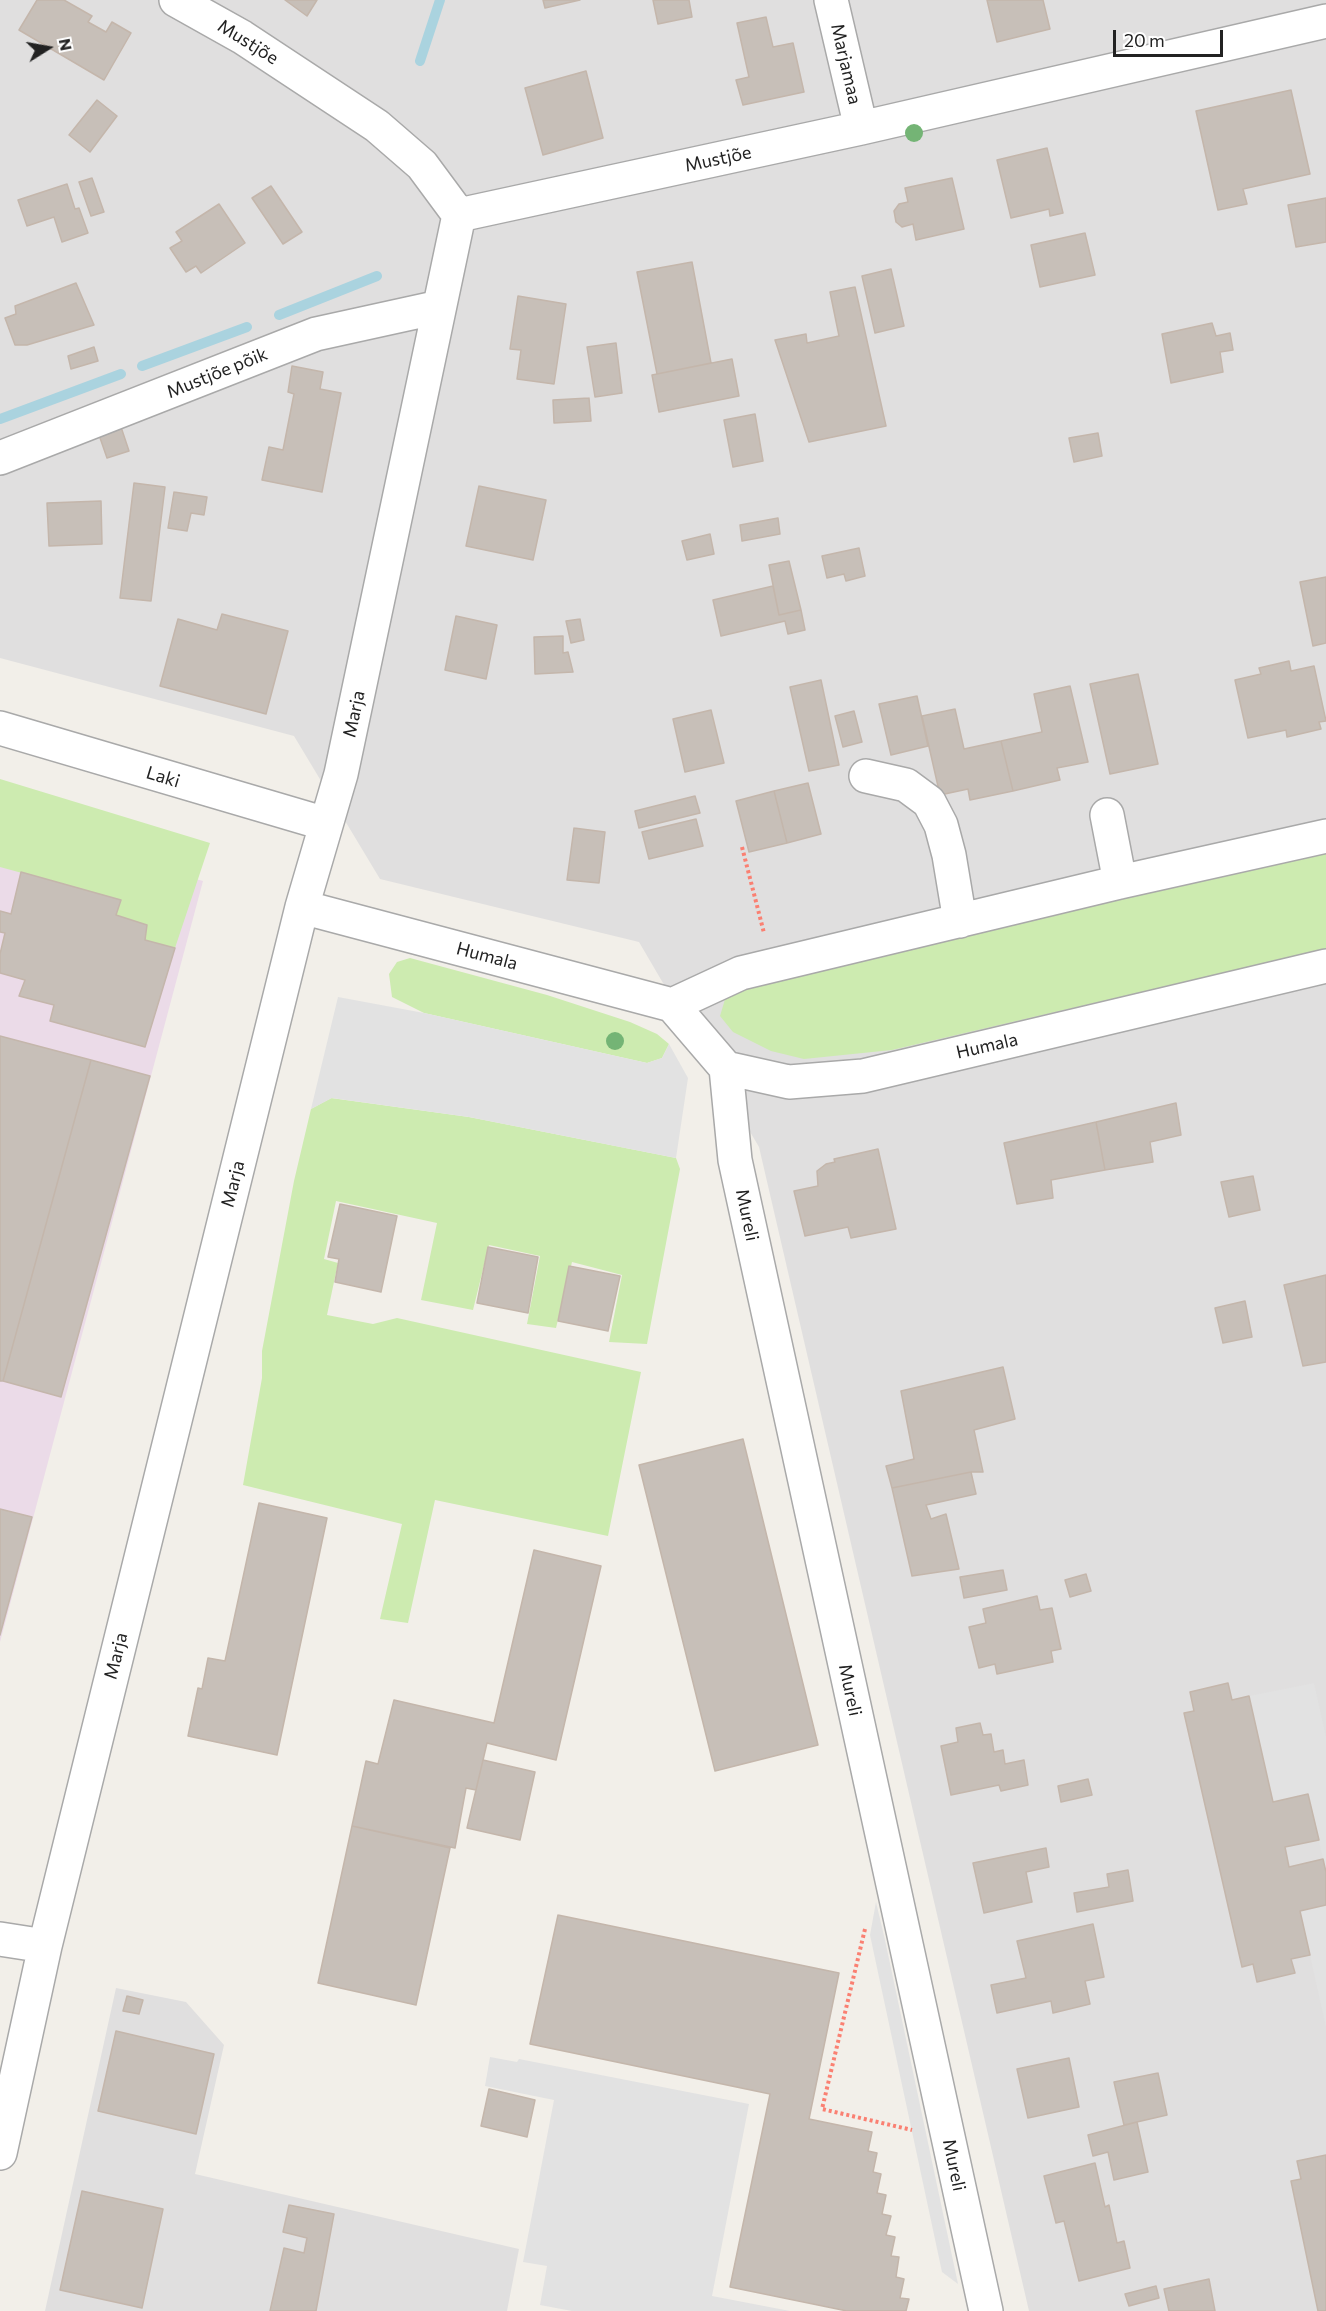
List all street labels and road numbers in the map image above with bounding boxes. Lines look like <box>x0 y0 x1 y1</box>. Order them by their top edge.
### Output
street label: Mustjõe <box>214 15 282 69</box>
street label: Marjamaa <box>826 22 866 106</box>
street label: Mustjõe <box>683 141 753 177</box>
street label: Mustjõe põik <box>163 343 271 403</box>
street label: Marja <box>338 688 370 740</box>
street label: Laki <box>144 762 182 792</box>
street label: Humala <box>454 937 520 975</box>
street label: Humala <box>954 1028 1020 1064</box>
street label: Marja <box>217 1158 249 1210</box>
street label: Mureli <box>731 1187 763 1243</box>
street label: Marja <box>100 1630 132 1682</box>
street label: Mureli <box>834 1662 866 1718</box>
street label: Mureli <box>938 2137 970 2193</box>

